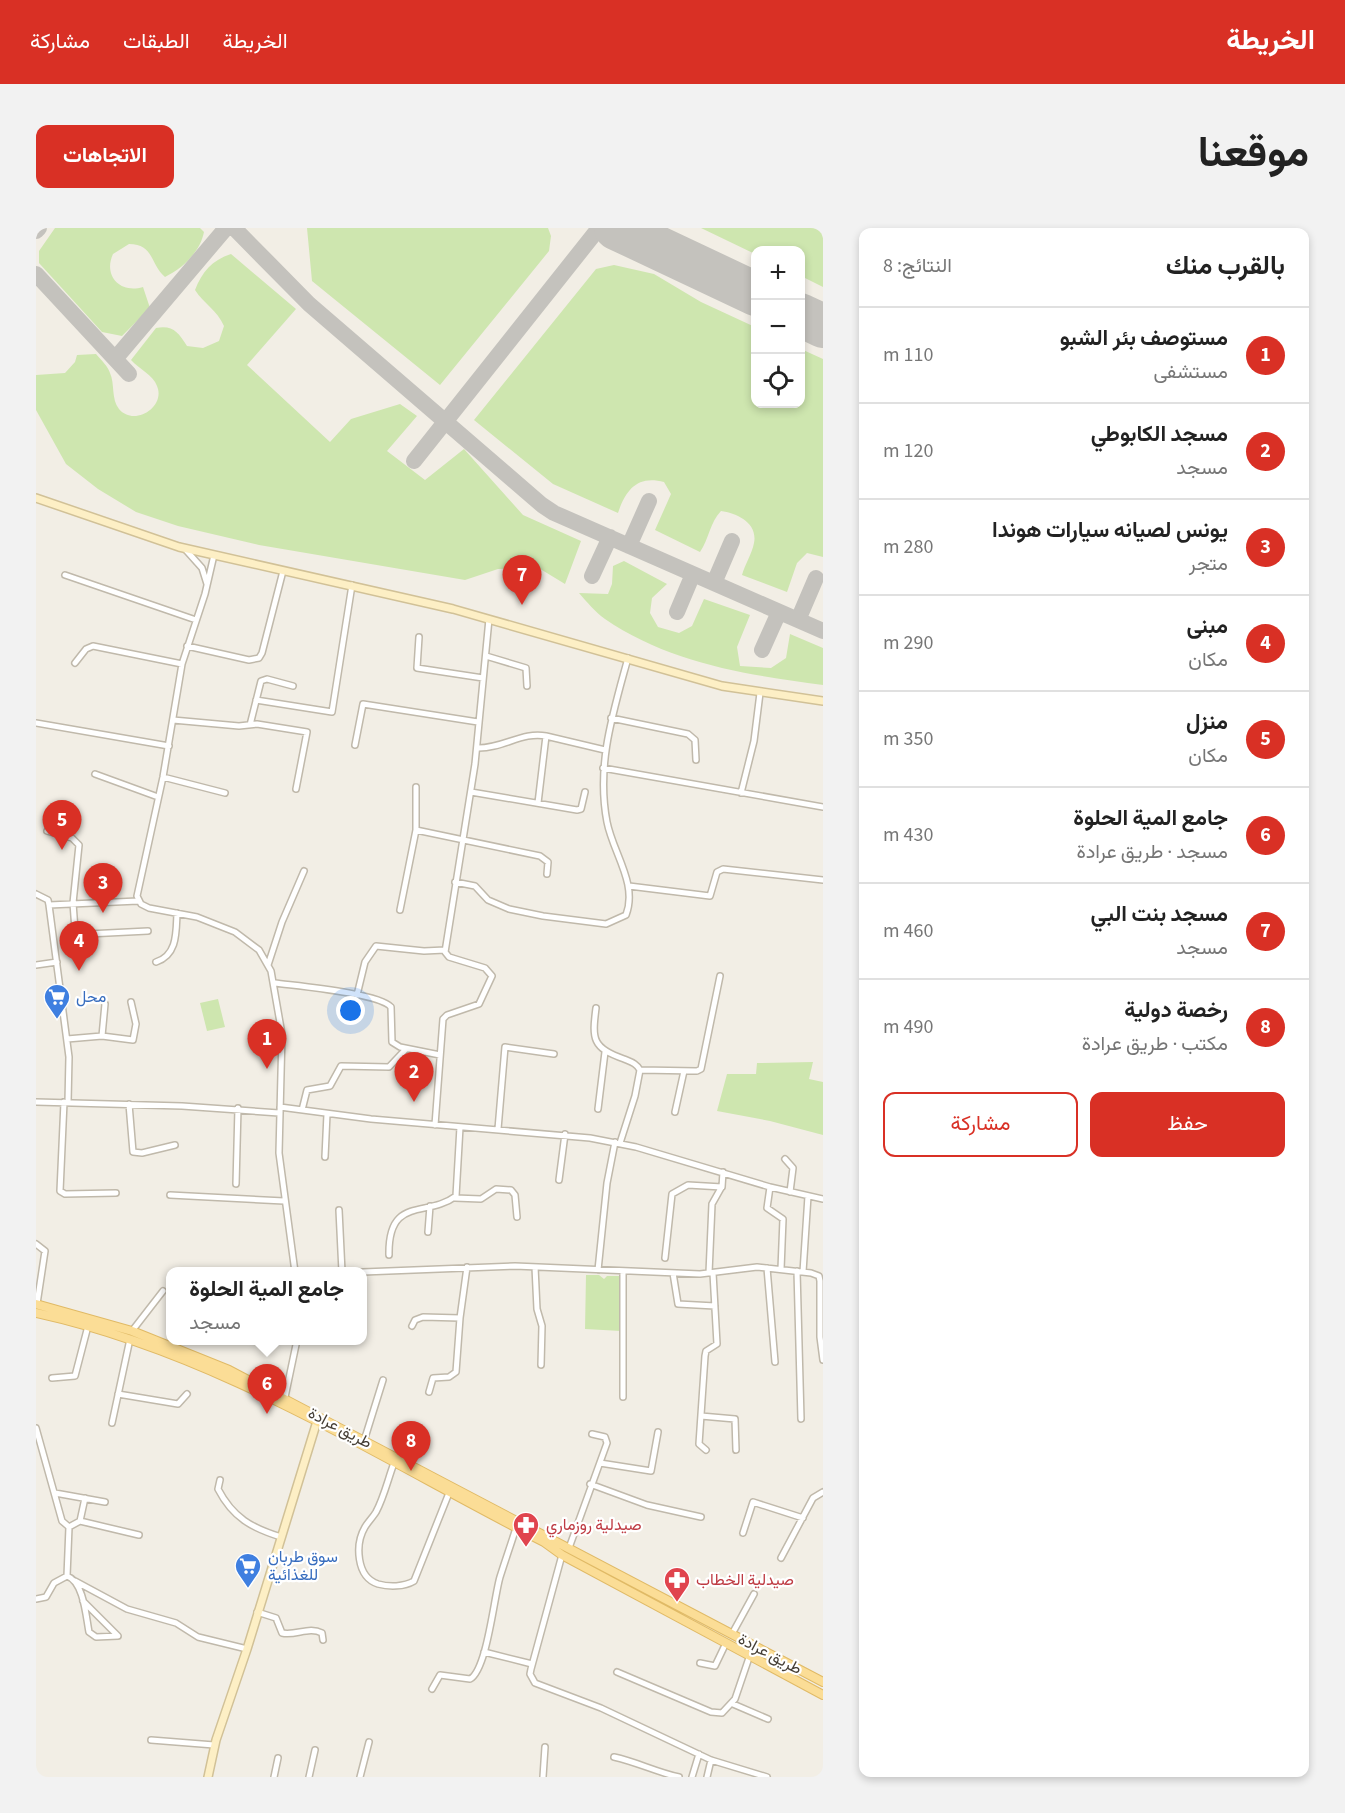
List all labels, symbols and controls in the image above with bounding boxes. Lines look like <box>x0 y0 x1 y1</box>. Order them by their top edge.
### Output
text: الخريطة <box>1226 20 1315 60</box>
text: مشاركة <box>30 26 90 56</box>
text: الطبقات <box>123 26 190 56</box>
text: الخريطة <box>223 26 288 56</box>
text: موقعنا <box>1198 123 1309 183</box>
button: الاتجاهات <box>36 125 174 188</box>
map controls <box>751 246 805 408</box>
button: + <box>751 246 805 300</box>
text: بالقرب منك <box>1166 247 1285 284</box>
text: النتائج: 8 <box>883 252 952 280</box>
button: − <box>751 300 805 354</box>
text: مستوصف بئر الشبو <box>1060 322 1228 354</box>
text: 110 m <box>883 341 933 369</box>
text: 1 <box>1260 341 1271 369</box>
button: locate <box>751 354 805 408</box>
text: مستشفى <box>1153 358 1228 386</box>
text: مسجد الكابوطي <box>1091 418 1228 450</box>
text: 120 m <box>883 437 933 465</box>
text: 2 <box>1260 437 1271 465</box>
text: مسجد <box>1176 454 1228 482</box>
text: يونس لصيانه سيارات هوندا <box>992 514 1228 546</box>
text: 280 m <box>883 533 933 561</box>
text: 3 <box>1260 533 1271 561</box>
text: متجر <box>1189 550 1228 578</box>
pin: 7 <box>502 556 542 605</box>
text: مبنى <box>1187 610 1228 642</box>
text: 290 m <box>883 629 933 657</box>
text: 4 <box>1260 629 1271 657</box>
text: مكان <box>1188 646 1228 674</box>
text: منزل <box>1186 706 1228 738</box>
text: 350 m <box>883 725 933 753</box>
text: 5 <box>1260 725 1271 753</box>
text: مكان <box>1188 742 1228 770</box>
pin: 5 <box>42 800 82 850</box>
text: جامع المية الحلوة <box>1073 802 1228 834</box>
text: 430 m <box>883 821 933 849</box>
text: 6 <box>1260 821 1271 849</box>
text: مسجد · طريق عرادة <box>1076 838 1228 866</box>
pin: 3 <box>84 864 122 913</box>
text: مسجد بنت البي <box>1091 898 1228 930</box>
text: 460 m <box>883 917 933 945</box>
text: 7 <box>1260 917 1271 945</box>
pin: 4 <box>60 922 99 971</box>
text: مسجد <box>1176 934 1228 962</box>
supermarket icon: محل <box>42 982 72 1020</box>
place label: محل <box>76 986 106 1008</box>
text: رخصة دولية <box>1124 994 1228 1026</box>
your location <box>336 996 365 1025</box>
text: 490 m <box>883 1013 933 1041</box>
text: 8 <box>1260 1013 1271 1041</box>
pin: 1 <box>248 1020 286 1069</box>
text: مكتب · طريق عرادة <box>1082 1030 1228 1058</box>
pin: 2 <box>394 1052 434 1102</box>
button: مشاركة <box>883 1092 1078 1157</box>
button: حفظ <box>1090 1092 1285 1157</box>
popup <box>166 1267 367 1345</box>
text: جامع المية الحلوة <box>189 1273 344 1305</box>
text: مسجد <box>189 1309 241 1337</box>
pin: 6 <box>248 1364 286 1414</box>
street label: طريق عرادة <box>304 1402 376 1454</box>
pin: 8 <box>392 1422 430 1471</box>
pharmacy icon: صيدلية روزماري <box>511 1510 541 1548</box>
place label: صيدلية روزماري <box>546 1514 642 1538</box>
place label: سوق طربان للغذائية <box>268 1546 338 1586</box>
supermarket icon: سوق طربان للغذائية <box>233 1551 263 1589</box>
pharmacy icon: صيدلية الخطاب <box>662 1565 692 1603</box>
place label: صيدلية الخطاب <box>696 1569 794 1591</box>
street label: طريق عرادة <box>734 1628 806 1680</box>

